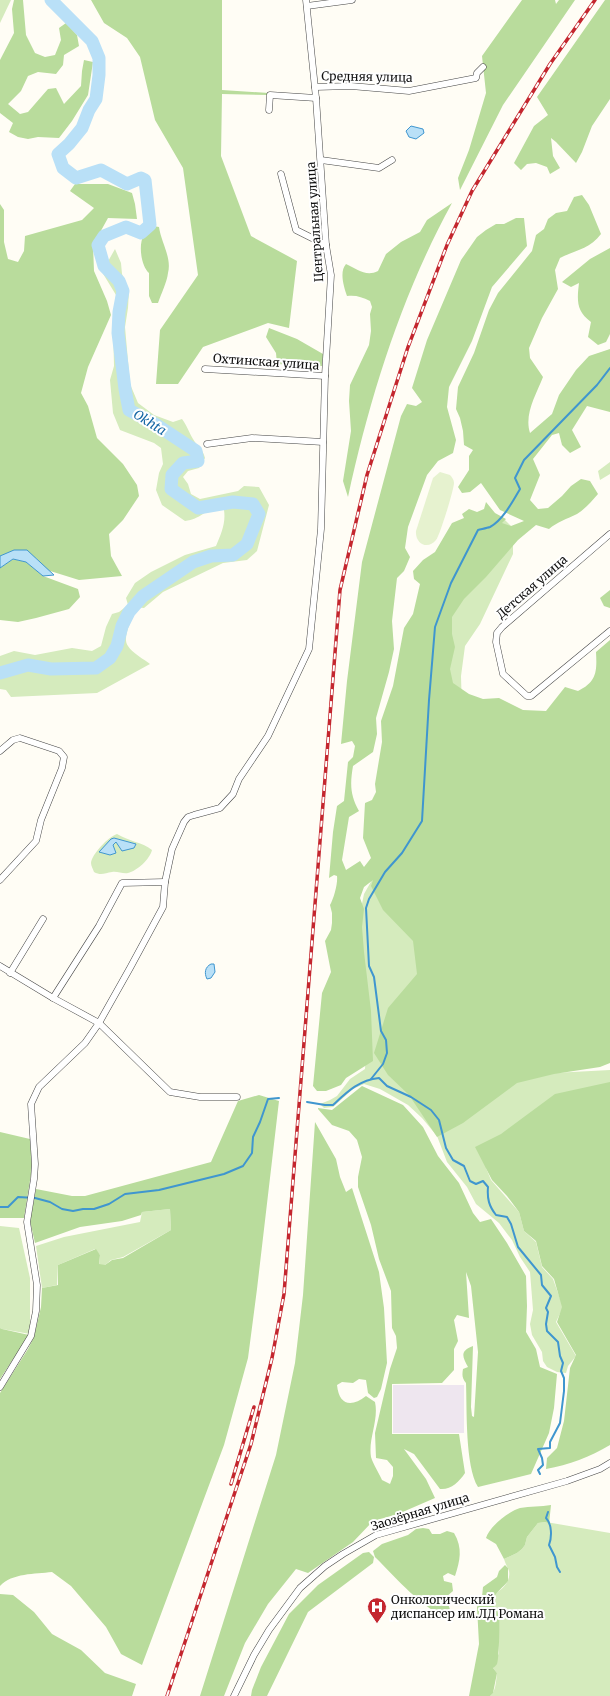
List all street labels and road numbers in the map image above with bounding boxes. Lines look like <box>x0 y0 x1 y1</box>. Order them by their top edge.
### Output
street label: Средняя улица <box>321 68 413 85</box>
street label: Центральная улица <box>303 161 326 283</box>
street label: Охтинская улица <box>212 350 320 373</box>
street label: Детская улица <box>493 551 571 621</box>
street label: Заозёрная улица <box>369 1489 471 1534</box>

